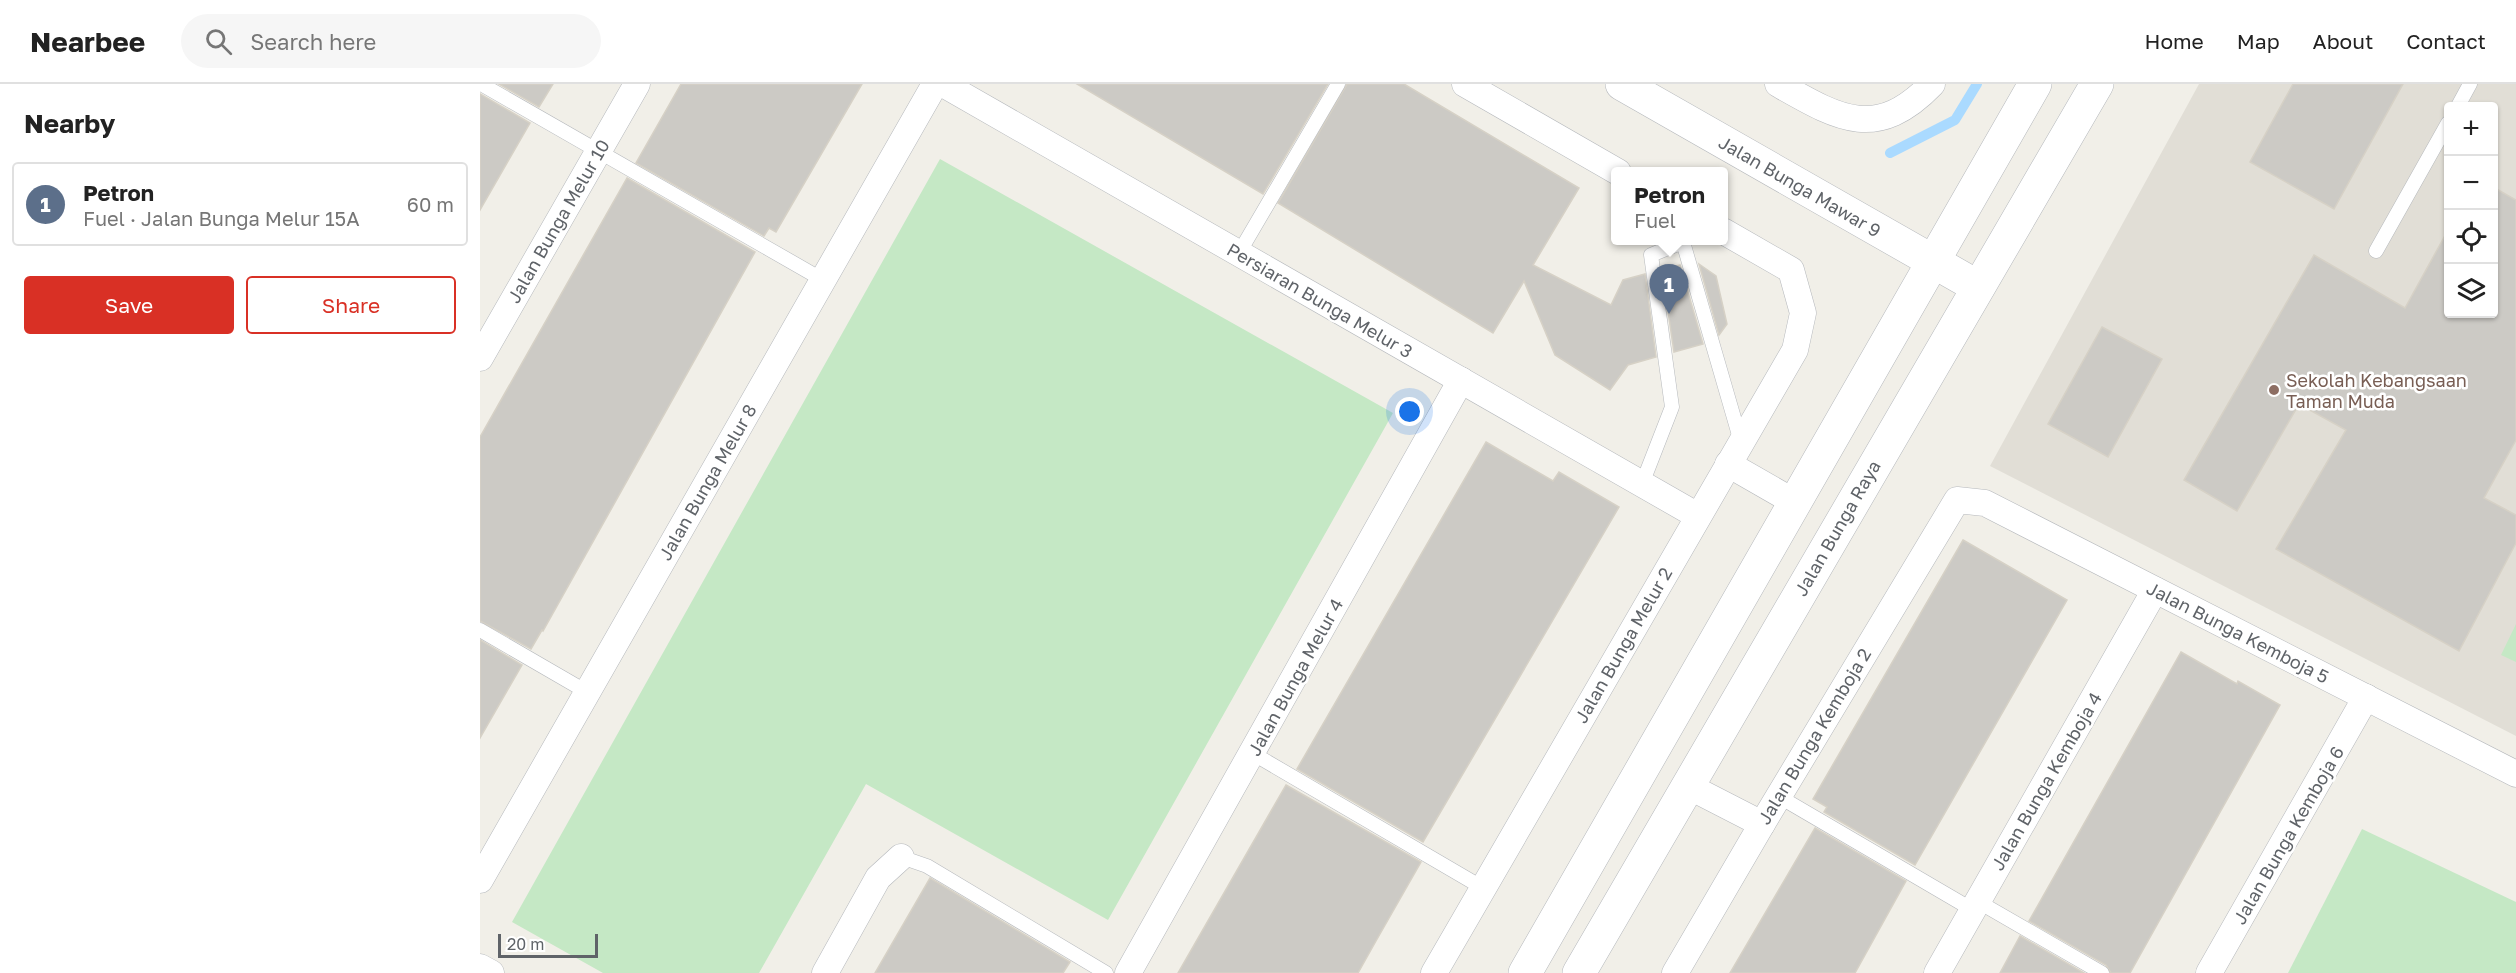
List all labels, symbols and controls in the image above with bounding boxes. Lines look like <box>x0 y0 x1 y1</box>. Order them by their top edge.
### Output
search box <box>181 14 601 68</box>
text: Nearbee <box>30 25 145 58</box>
icon: search <box>202 25 235 58</box>
text: Search here <box>250 28 376 55</box>
text: Home <box>2144 28 2204 54</box>
text: Map <box>2237 28 2280 54</box>
text: About <box>2313 28 2373 54</box>
text: Contact <box>2406 28 2486 54</box>
map controls <box>2444 102 2498 318</box>
button: + <box>2444 102 2498 156</box>
text: Nearby <box>24 108 115 139</box>
street label: Jalan Bunga Mawar 9 <box>1715 131 1885 241</box>
street label: Jalan Bunga Melur 10 <box>502 135 614 307</box>
button: − <box>2444 156 2498 210</box>
popup <box>1611 167 1728 245</box>
text: Petron <box>83 179 154 206</box>
text: Petron <box>1634 181 1705 208</box>
text: 1 <box>40 192 51 216</box>
text: 60 m <box>407 192 454 216</box>
text: Fuel · Jalan Bunga Melur 15A <box>83 206 360 230</box>
text: Fuel <box>1634 208 1676 232</box>
button: locate <box>2444 210 2498 264</box>
street label: Persiaran Bunga Melur 3 <box>1223 238 1417 362</box>
pin: 1 <box>1650 264 1688 314</box>
button: layers <box>2444 264 2498 318</box>
button: Save <box>24 276 234 334</box>
button: Share <box>246 276 456 334</box>
place label: Sekolah Kebangsaan Taman Muda <box>2286 369 2467 412</box>
marker: Sekolah Kebangsaan Taman Muda <box>2267 383 2281 397</box>
your location <box>1395 397 1424 426</box>
street label: Jalan Bunga Melur 8 <box>653 400 761 564</box>
street label: Jalan Bunga Raya <box>1789 456 1885 600</box>
street label: Jalan Bunga Melur 2 <box>1569 563 1677 727</box>
street label: Jalan Bunga Kemboja 5 <box>2143 576 2333 688</box>
street label: Jalan Bunga Melur 4 <box>1243 594 1347 760</box>
street label: Jalan Bunga Kemboja 2 <box>1753 644 1875 828</box>
street label: Jalan Bunga Kemboja 4 <box>1986 688 2106 874</box>
street label: Jalan Bunga Kemboja 6 <box>2228 742 2348 928</box>
scale bar <box>498 931 598 958</box>
text: 20 m <box>507 934 544 954</box>

